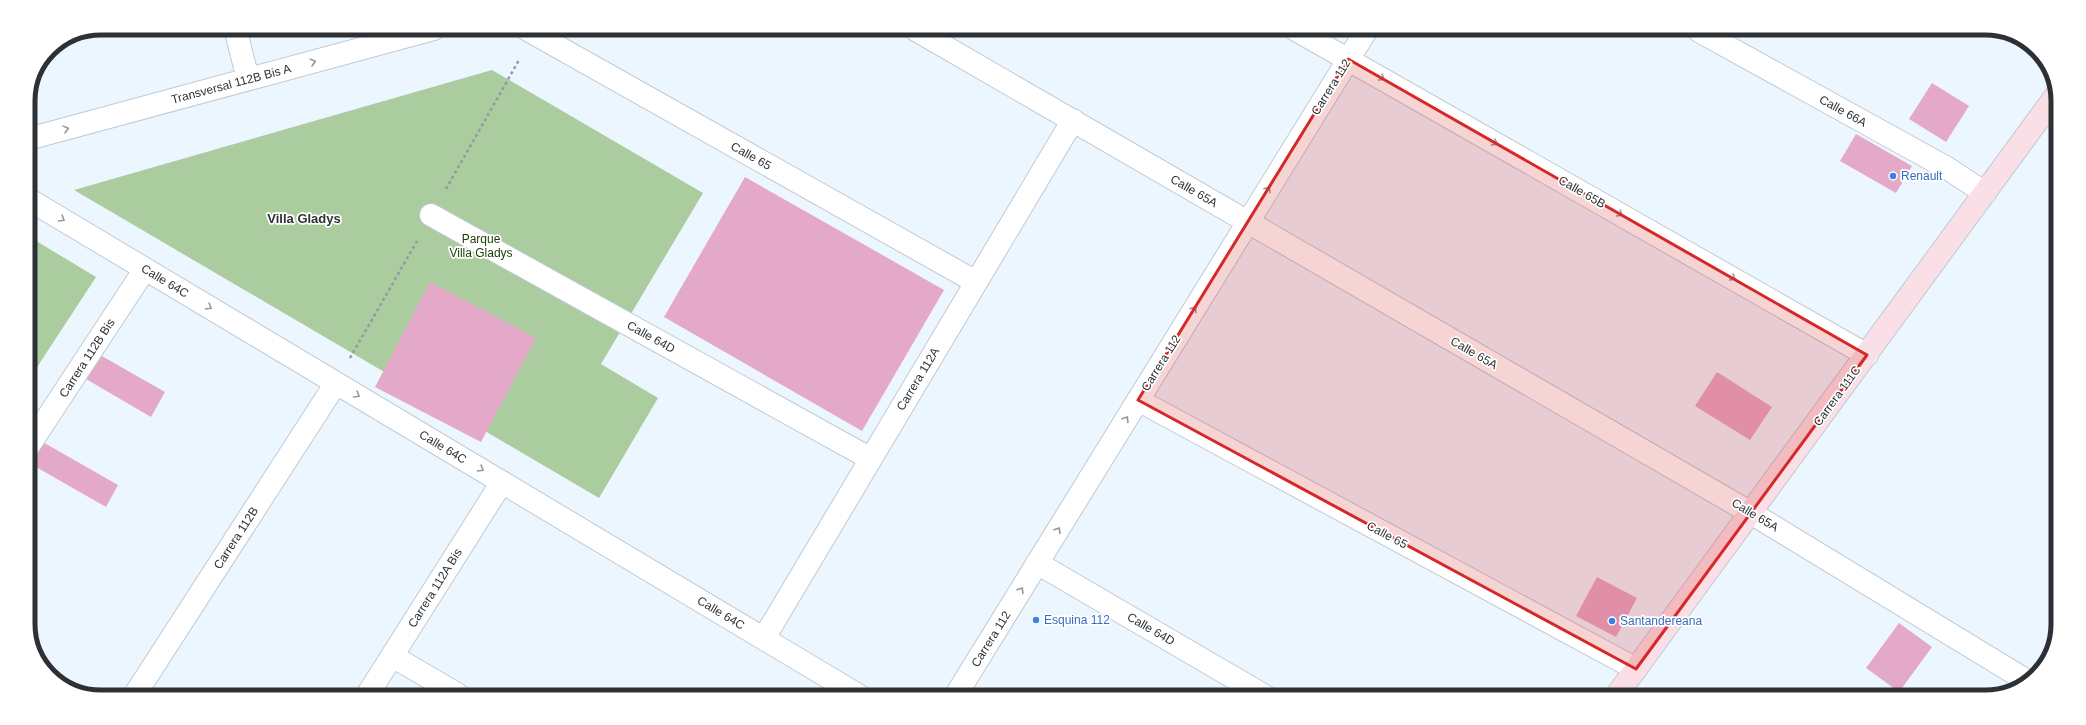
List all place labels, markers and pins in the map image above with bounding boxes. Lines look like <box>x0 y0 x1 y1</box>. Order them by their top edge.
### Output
place label: Renault <box>1901 169 1943 183</box>
marker: Renault <box>1888 171 1898 181</box>
place label: Esquina 112 <box>1044 613 1110 627</box>
place label: Santandereana <box>1620 614 1702 628</box>
marker: Esquina 112 <box>1031 615 1041 625</box>
marker: Santandereana <box>1607 616 1617 626</box>

